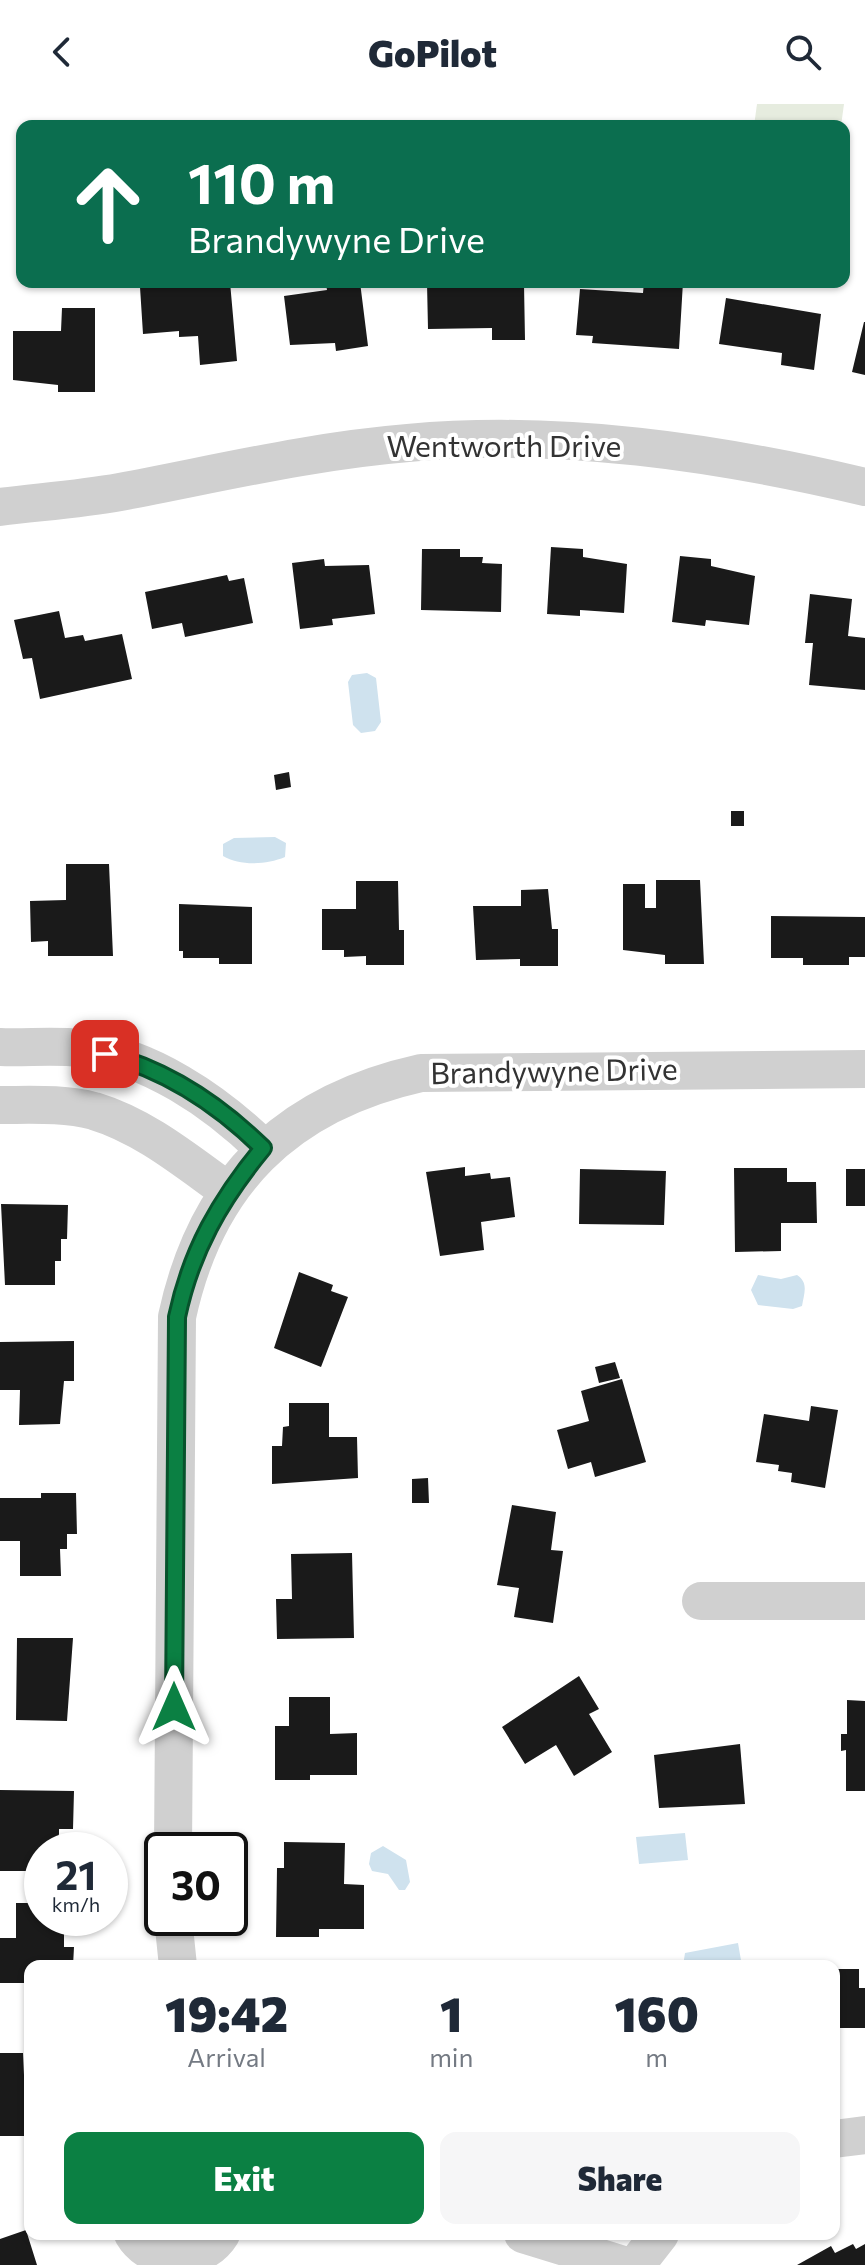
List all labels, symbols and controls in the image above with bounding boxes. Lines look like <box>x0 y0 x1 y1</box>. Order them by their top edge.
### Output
icon: back <box>40 30 84 74</box>
text: GoPilot <box>368 30 497 74</box>
icon: search <box>781 30 825 74</box>
text: 110 m <box>188 147 335 216</box>
icon: ahead <box>56 152 160 256</box>
text: Brandywyne Drive <box>188 216 485 260</box>
street label: Wentworth Drive <box>387 426 621 463</box>
pin <box>71 1020 139 1088</box>
icon: arrive <box>83 1032 127 1076</box>
street label: Brandywyne Drive <box>430 1049 678 1090</box>
position arrow <box>132 1665 216 1749</box>
speed limit sign: 30 <box>144 1832 248 1936</box>
text: 21 <box>56 1849 96 1898</box>
text: km/h <box>52 1892 100 1916</box>
text: 19:42 <box>165 1983 288 2042</box>
text: 1 <box>440 1983 462 2042</box>
text: 160 <box>614 1983 699 2042</box>
text: Arrival <box>187 2041 266 2072</box>
text: min <box>429 2041 473 2072</box>
text: m <box>645 2041 668 2072</box>
button: Exit <box>64 2132 424 2224</box>
button: Share <box>440 2132 800 2224</box>

